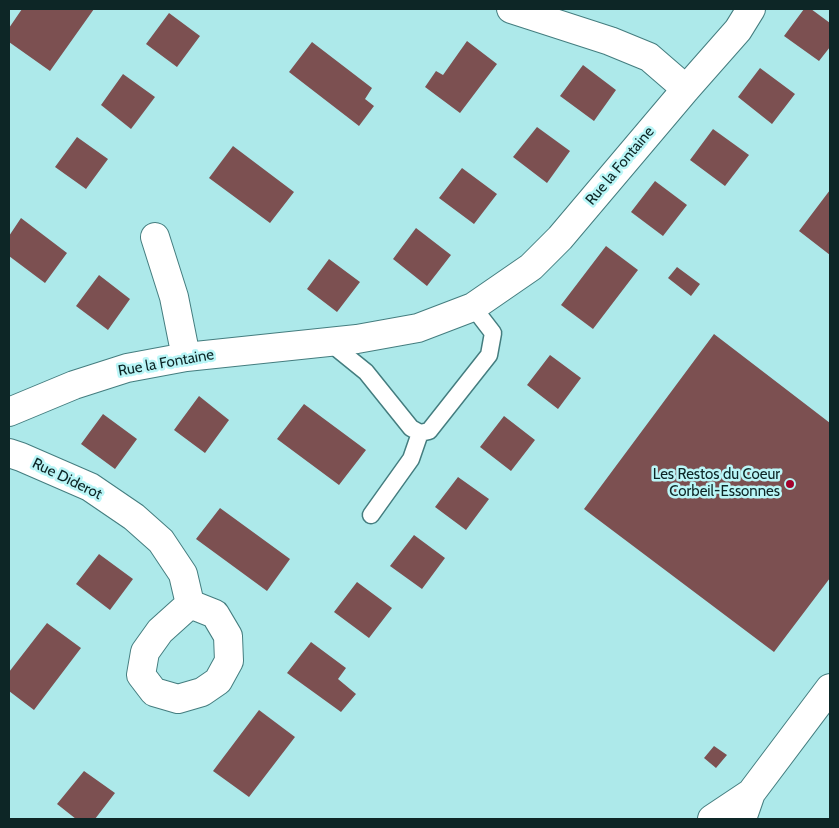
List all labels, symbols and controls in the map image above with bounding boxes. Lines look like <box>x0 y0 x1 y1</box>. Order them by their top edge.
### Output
street label: Rue la Fontaine <box>582 123 658 209</box>
street label: Rue la Fontaine <box>117 346 215 380</box>
street label: Rue Diderot <box>29 454 105 504</box>
place label: Les Restos du Coeur Corbeil-Essonnes <box>653 466 780 501</box>
marker: Les Restos du Coeur Corbeil-Essonnes <box>784 478 796 490</box>

